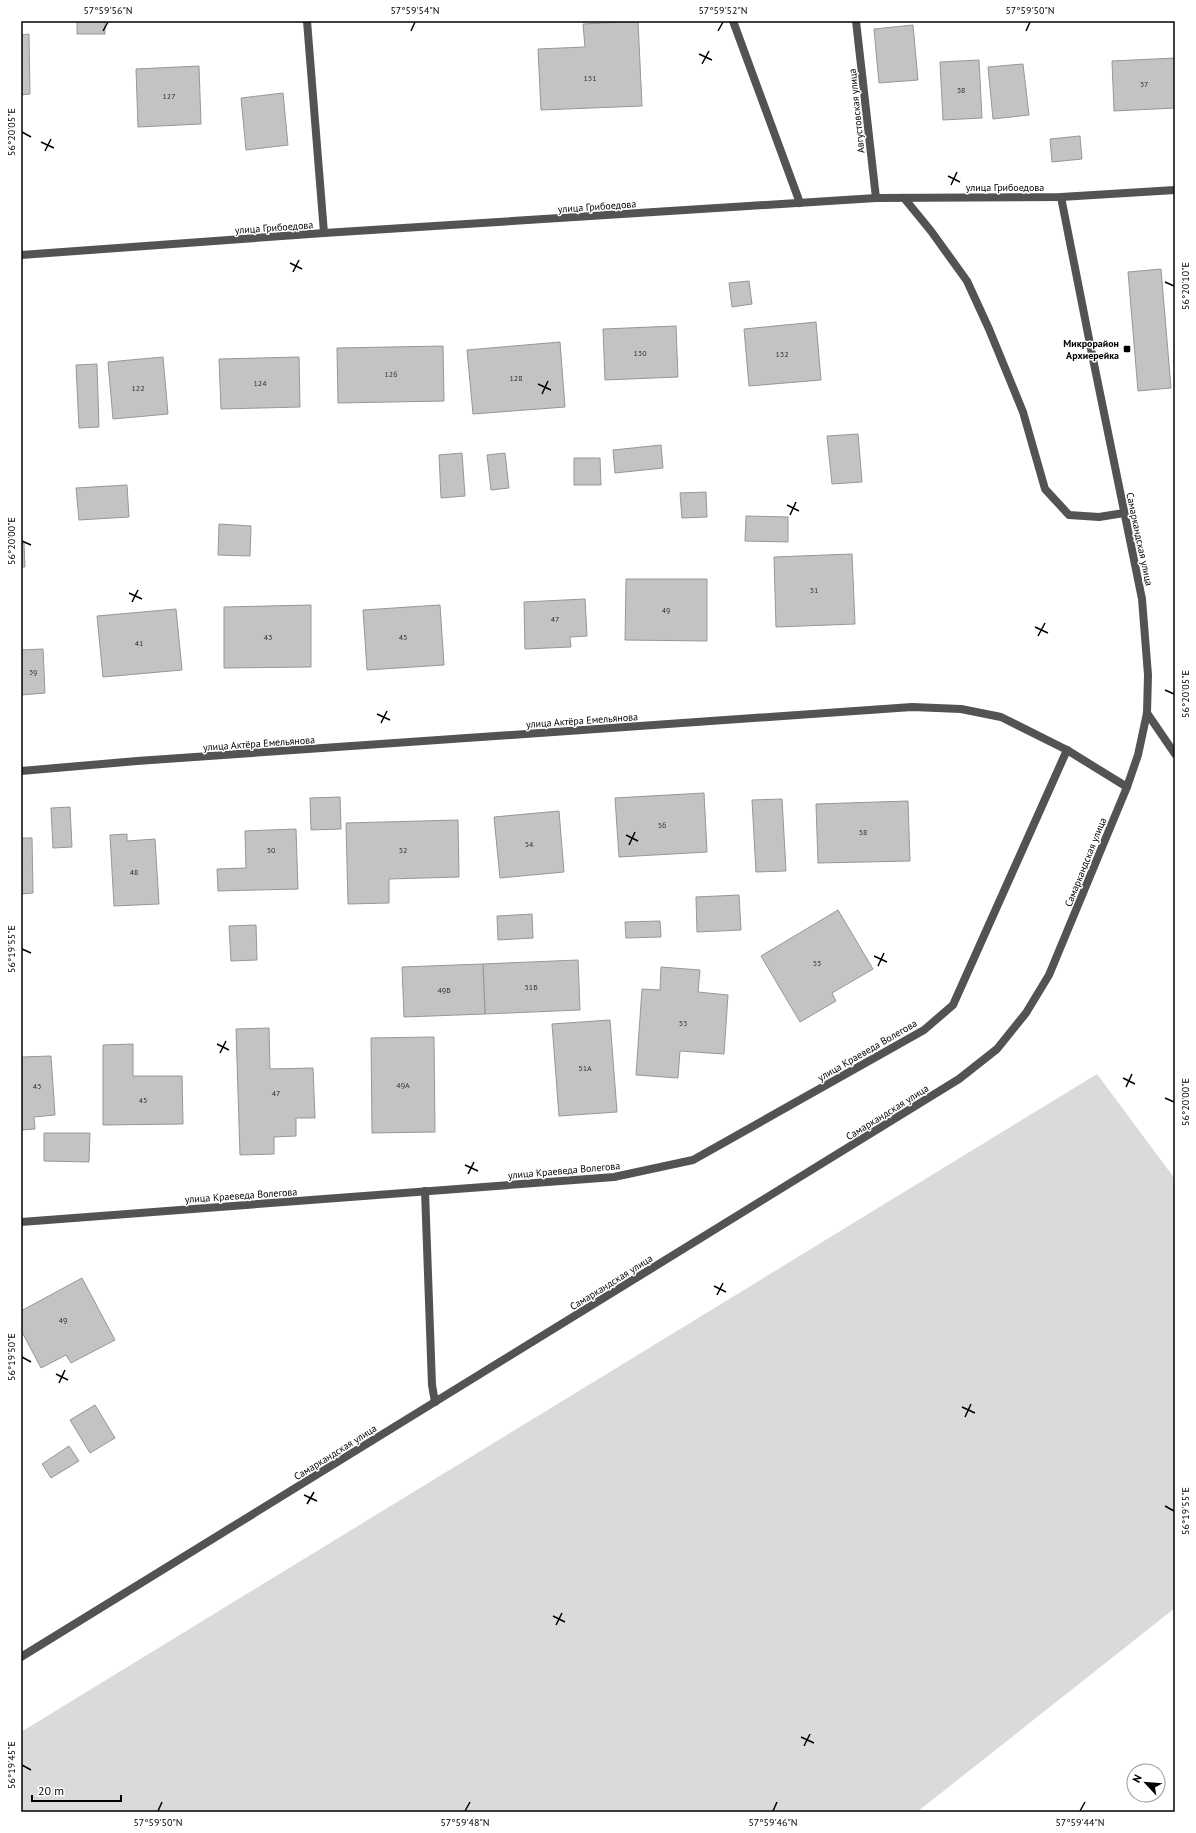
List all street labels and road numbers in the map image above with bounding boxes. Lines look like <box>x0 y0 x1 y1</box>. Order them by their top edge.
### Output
street label: Августовская улица <box>846 68 867 154</box>
street label: улица Грибоедова <box>966 181 1044 194</box>
street label: улица Грибоедова <box>557 197 637 216</box>
street label: улица Грибоедова <box>234 218 314 237</box>
street label: Самаркандская улица <box>1123 491 1156 587</box>
street label: улица Актёра Емельянова <box>526 710 638 731</box>
street label: улица Актёра Емельянова <box>203 733 315 754</box>
street label: Самаркандская улица <box>1062 816 1109 909</box>
street label: улица Краеведа Волегова <box>815 1017 919 1084</box>
street label: Самаркандская улица <box>843 1082 931 1143</box>
street label: улица Краеведа Волегова <box>507 1159 621 1182</box>
street label: улица Краеведа Волегова <box>184 1185 298 1206</box>
street label: Самаркандская улица <box>567 1252 655 1313</box>
street label: Самаркандская улица <box>291 1422 379 1483</box>

